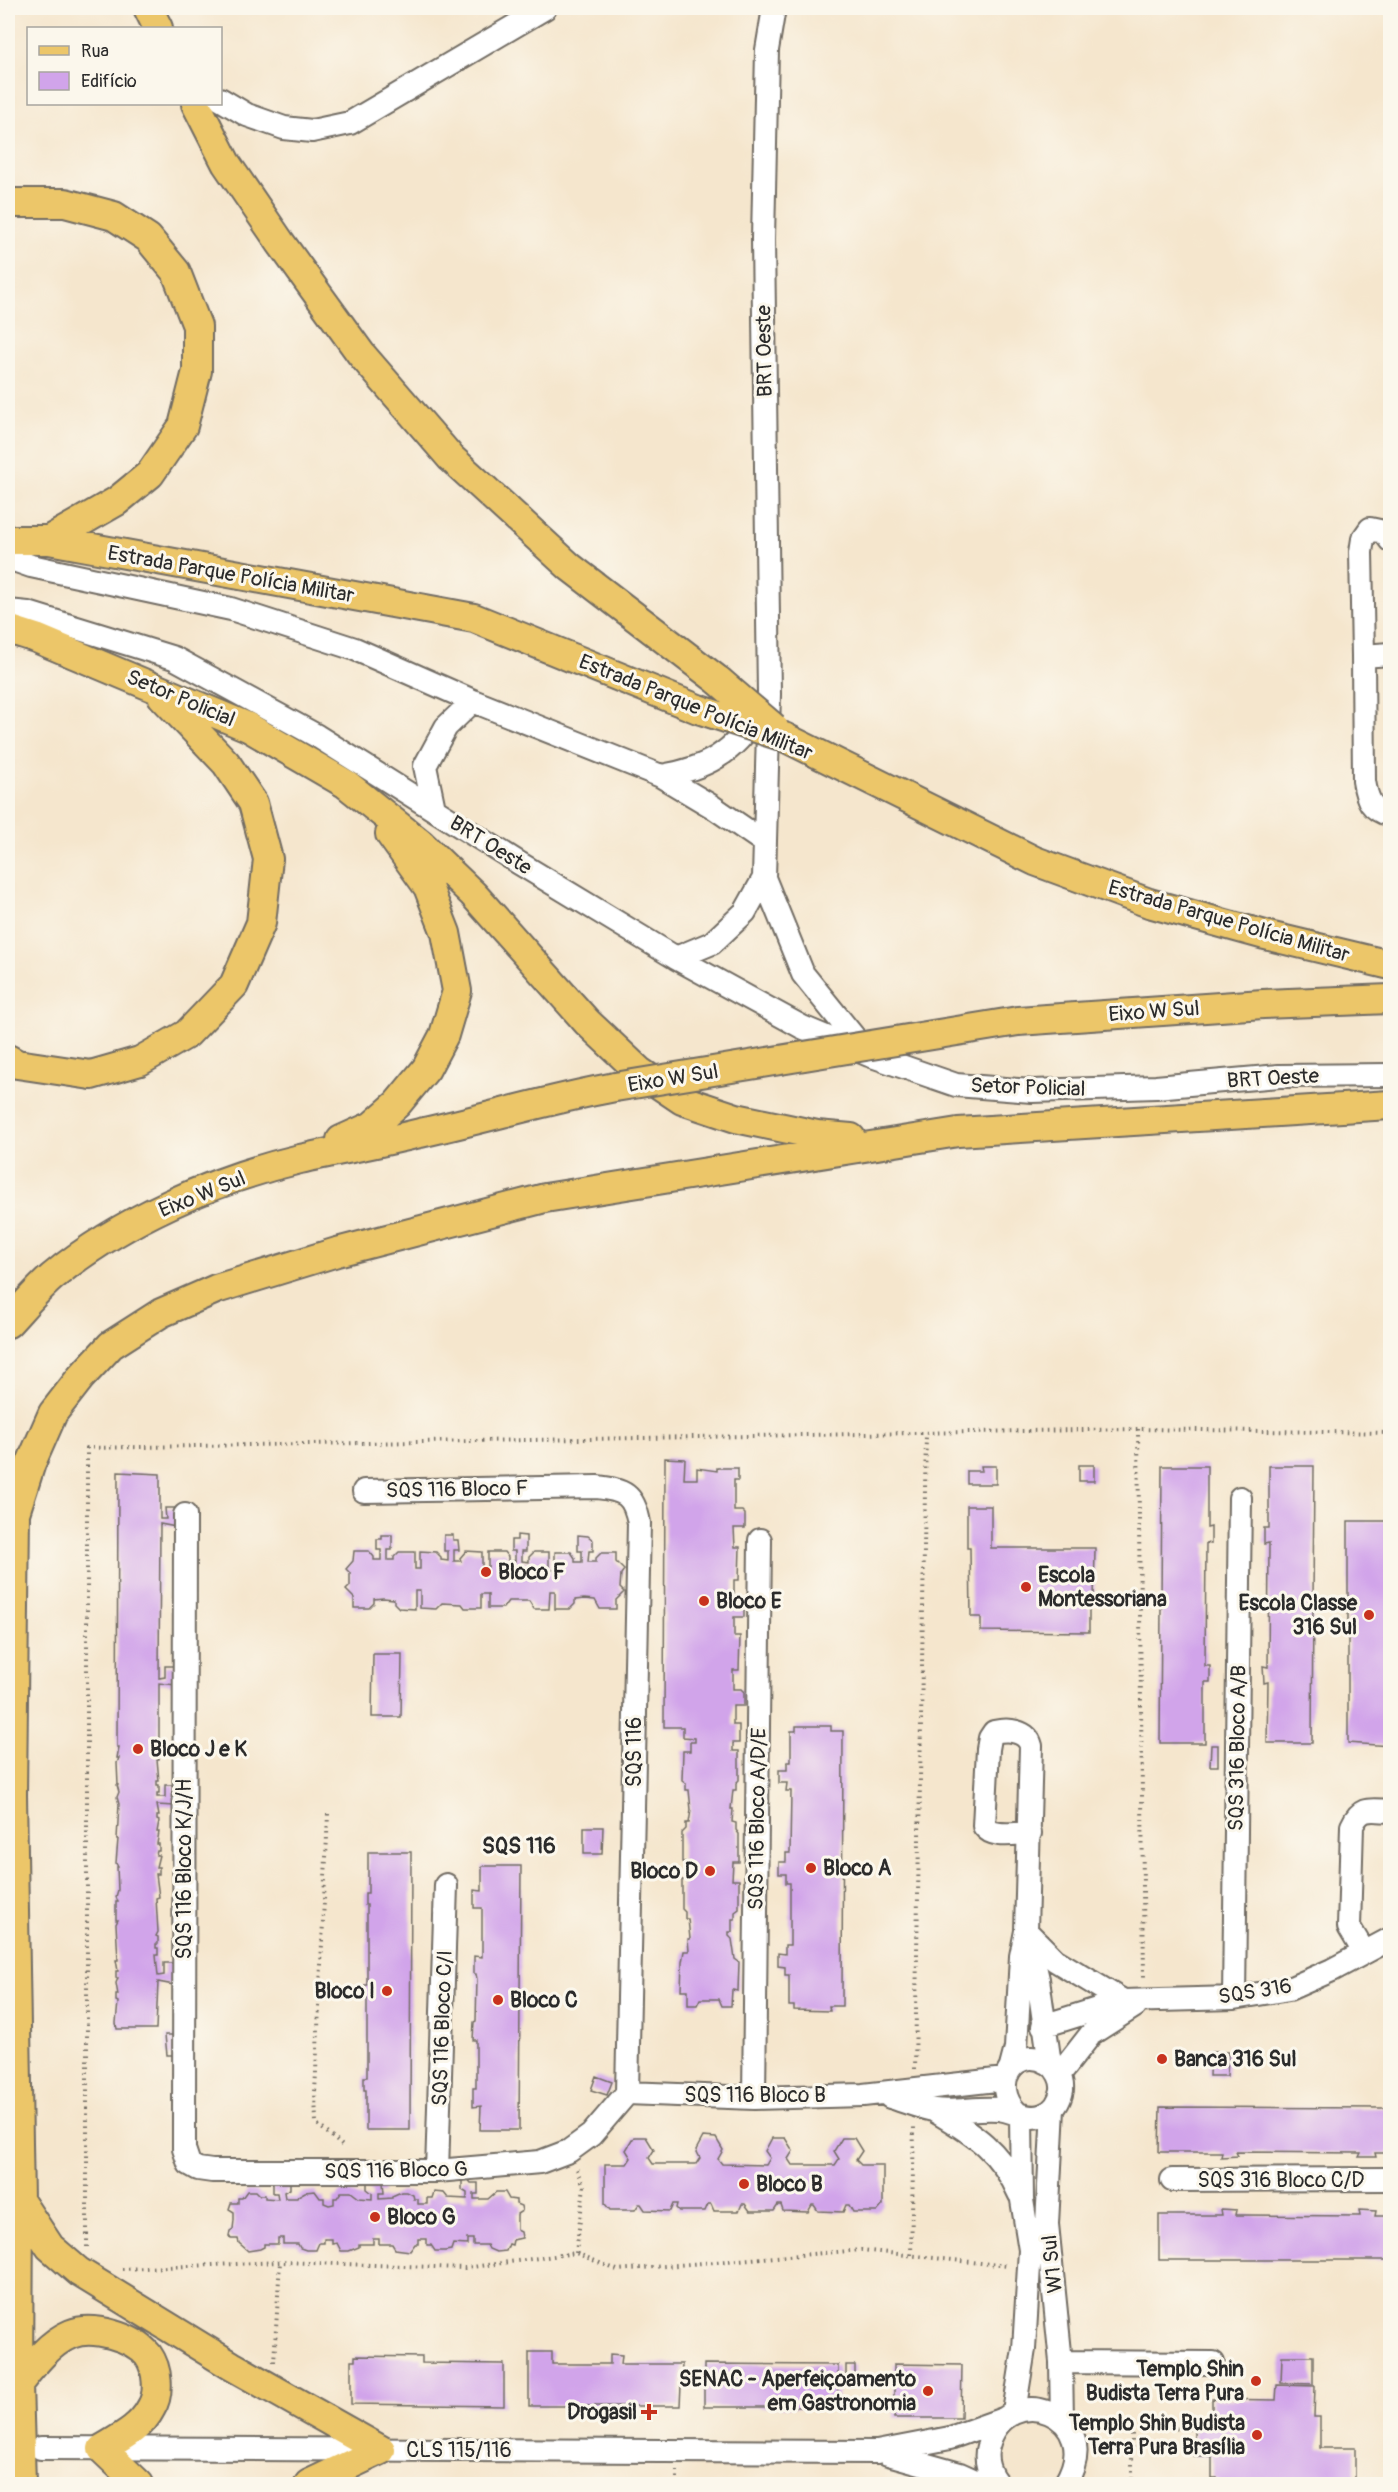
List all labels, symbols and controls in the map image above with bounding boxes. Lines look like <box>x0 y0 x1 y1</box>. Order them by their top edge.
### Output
legend <box>27 27 222 105</box>
text: Rua <box>81 40 109 63</box>
text: Edifício <box>81 70 137 93</box>
street label: BRT Oeste <box>750 304 779 397</box>
street label: Estrada Parque Polícia Militar <box>106 540 357 610</box>
street label: Estrada Parque Polícia Militar <box>575 648 817 767</box>
street label: Setor Policial <box>123 664 239 733</box>
street label: BRT Oeste <box>445 810 538 882</box>
street label: Estrada Parque Polícia Militar <box>1105 874 1353 969</box>
street label: Eixo W Sul <box>1108 995 1201 1028</box>
street label: Eixo W Sul <box>626 1058 720 1099</box>
street label: BRT Oeste <box>1226 1063 1320 1094</box>
street label: Setor Policial <box>970 1072 1086 1103</box>
street label: Eixo W Sul <box>155 1165 250 1224</box>
street label: SQS 116 Bloco F <box>386 1475 528 1504</box>
place label: Bloco F <box>498 1559 566 1586</box>
place label: Escola Montessoriana <box>1038 1562 1167 1613</box>
marker: Bloco F <box>479 1565 493 1579</box>
marker: Escola Montessoriana <box>1019 1580 1033 1594</box>
place label: Bloco E <box>716 1588 782 1615</box>
place label: Escola Classe 316 Sul <box>1239 1590 1358 1641</box>
marker: Bloco E <box>697 1594 711 1608</box>
marker: Escola Classe 316 Sul <box>1362 1608 1376 1622</box>
street label: SQS 316 Bloco A/B <box>1223 1665 1252 1831</box>
street label: SQS 116 <box>621 1717 648 1787</box>
street label: SQS 116 Bloco A/D/E <box>742 1727 773 1910</box>
place label: Bloco J e K <box>150 1736 247 1763</box>
marker: Bloco J e K <box>131 1742 145 1756</box>
street label: SQS 116 Bloco K/J/H <box>171 1779 198 1959</box>
district label: SQS 116 <box>482 1832 556 1860</box>
place label: Bloco A <box>823 1855 892 1882</box>
place label: Bloco D <box>630 1858 698 1885</box>
marker: Bloco A <box>804 1861 818 1875</box>
marker: Bloco D <box>703 1864 717 1878</box>
street label: SQS 116 Bloco C/I <box>426 1950 459 2107</box>
street label: SQS 316 <box>1216 1972 1294 2011</box>
place label: Bloco I <box>314 1978 375 2005</box>
marker: Bloco I <box>380 1984 394 1998</box>
place label: Bloco C <box>510 1987 578 2014</box>
marker: Bloco C <box>491 1993 505 2007</box>
place label: Banca 316 Sul <box>1174 2046 1296 2073</box>
marker: Banca 316 Sul <box>1155 2052 1169 2066</box>
street label: SQS 116 Bloco B <box>684 2082 826 2109</box>
street label: SQS 116 Bloco G <box>324 2156 468 2185</box>
street label: SQS 316 Bloco C/D <box>1198 2167 1364 2194</box>
place label: Bloco B <box>756 2171 823 2198</box>
marker: Bloco B <box>737 2177 751 2191</box>
place label: Bloco G <box>387 2204 456 2231</box>
marker: Bloco G <box>368 2210 382 2224</box>
street label: W1 Sul <box>1036 2233 1069 2294</box>
place label: Templo Shin Budista Terra Pura <box>1086 2356 1244 2407</box>
place label: SENAC - Aperfeiçoamento em Gastronomia <box>679 2366 917 2417</box>
marker: Templo Shin Budista Terra Pura <box>1249 2374 1263 2388</box>
marker: SENAC - Aperfeiçoamento em Gastronomia <box>921 2384 935 2398</box>
place label: Drogasil <box>567 2399 637 2426</box>
marker: Drogasil <box>642 2405 656 2419</box>
place label: Templo Shin Budista Terra Pura Brasília <box>1068 2410 1245 2461</box>
marker: Templo Shin Budista Terra Pura Brasília <box>1250 2428 1264 2442</box>
street label: CLS 115/116 <box>406 2437 512 2464</box>

